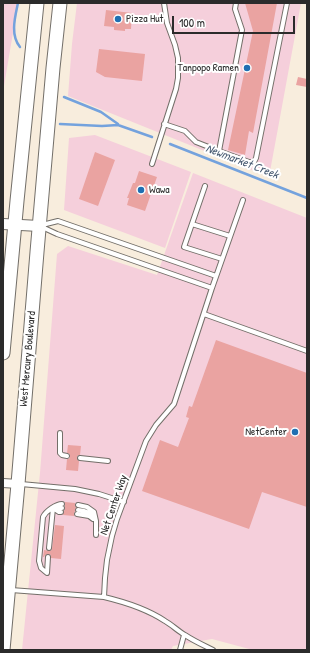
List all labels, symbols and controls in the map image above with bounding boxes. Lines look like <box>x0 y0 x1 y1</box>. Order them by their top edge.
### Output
scale bar <box>174 8 297 34</box>
place label: Pizza Hut <box>126 12 163 26</box>
marker: Pizza Hut <box>113 14 123 24</box>
text: 100 m <box>179 14 205 31</box>
place label: Tanpopo Ramen <box>178 61 239 75</box>
marker: Tanpopo Ramen <box>242 63 252 73</box>
water label: Newmarket Creek <box>204 142 280 182</box>
place label: Wawa <box>149 183 169 197</box>
marker: Wawa <box>136 185 146 195</box>
street label: West Mercury Boulevard <box>17 311 39 407</box>
place label: NetCenter <box>245 425 287 439</box>
marker: NetCenter <box>290 427 300 437</box>
street label: Net Center Way <box>98 473 130 537</box>

